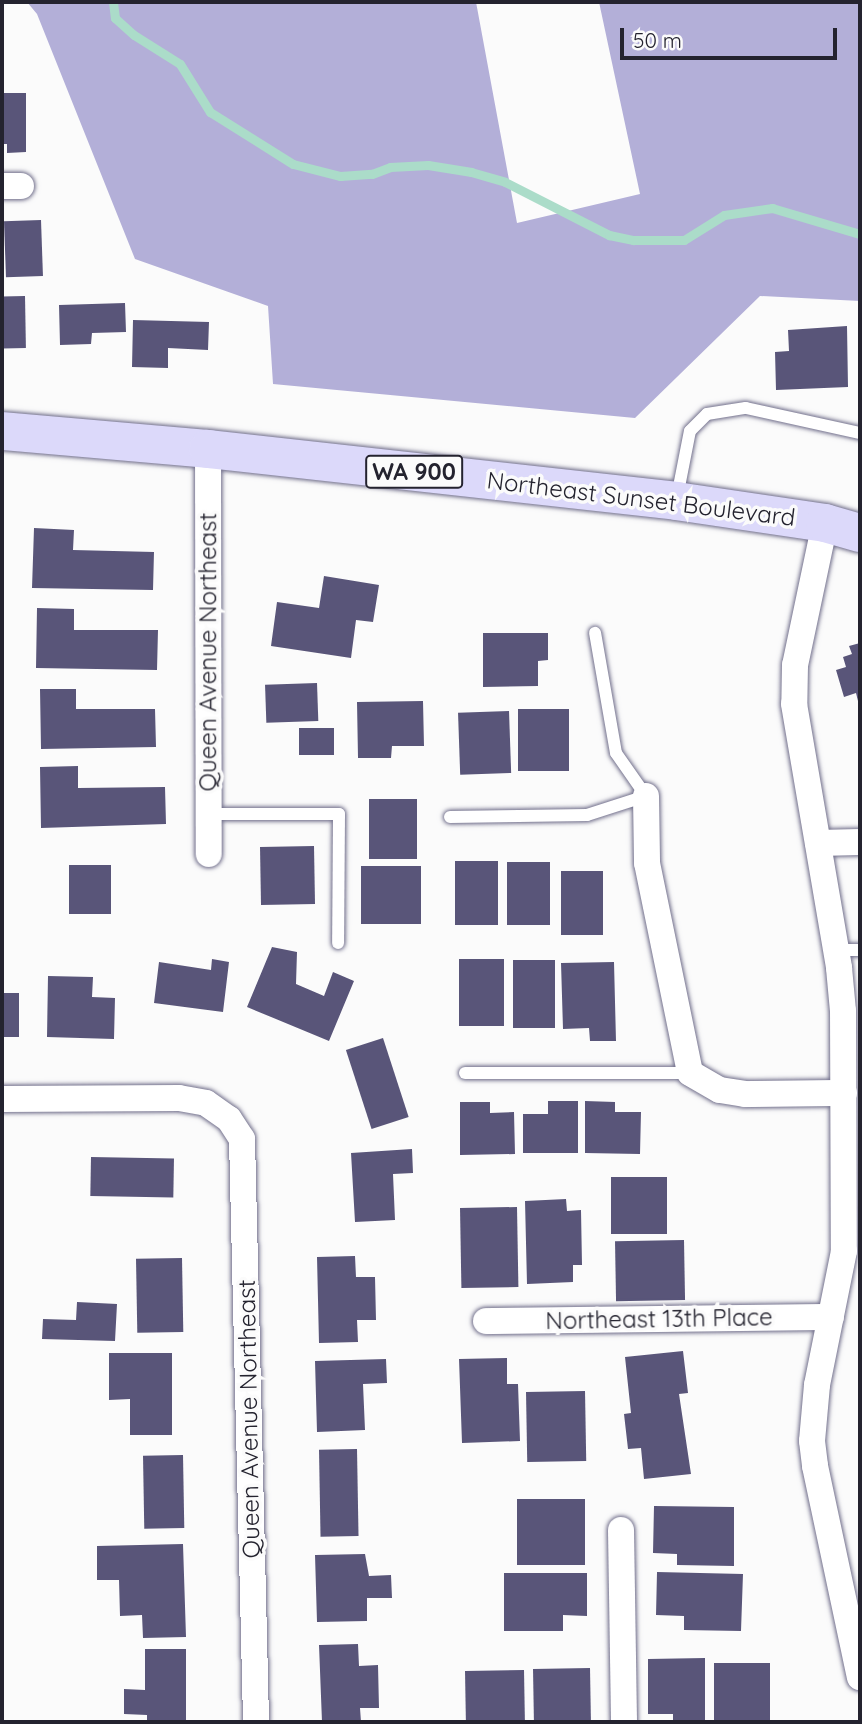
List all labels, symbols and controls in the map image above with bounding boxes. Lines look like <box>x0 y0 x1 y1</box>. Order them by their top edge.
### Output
scale bar <box>624 14 841 58</box>
text: 50 m <box>633 27 682 53</box>
road number: WA 900 <box>365 452 463 492</box>
street label: Northeast Sunset Boulevard <box>485 466 797 532</box>
street label: Queen Avenue Northeast <box>194 513 222 791</box>
street label: Queen Avenue Northeast <box>232 1279 266 1559</box>
street label: Northeast 13th Place <box>545 1303 773 1335</box>

